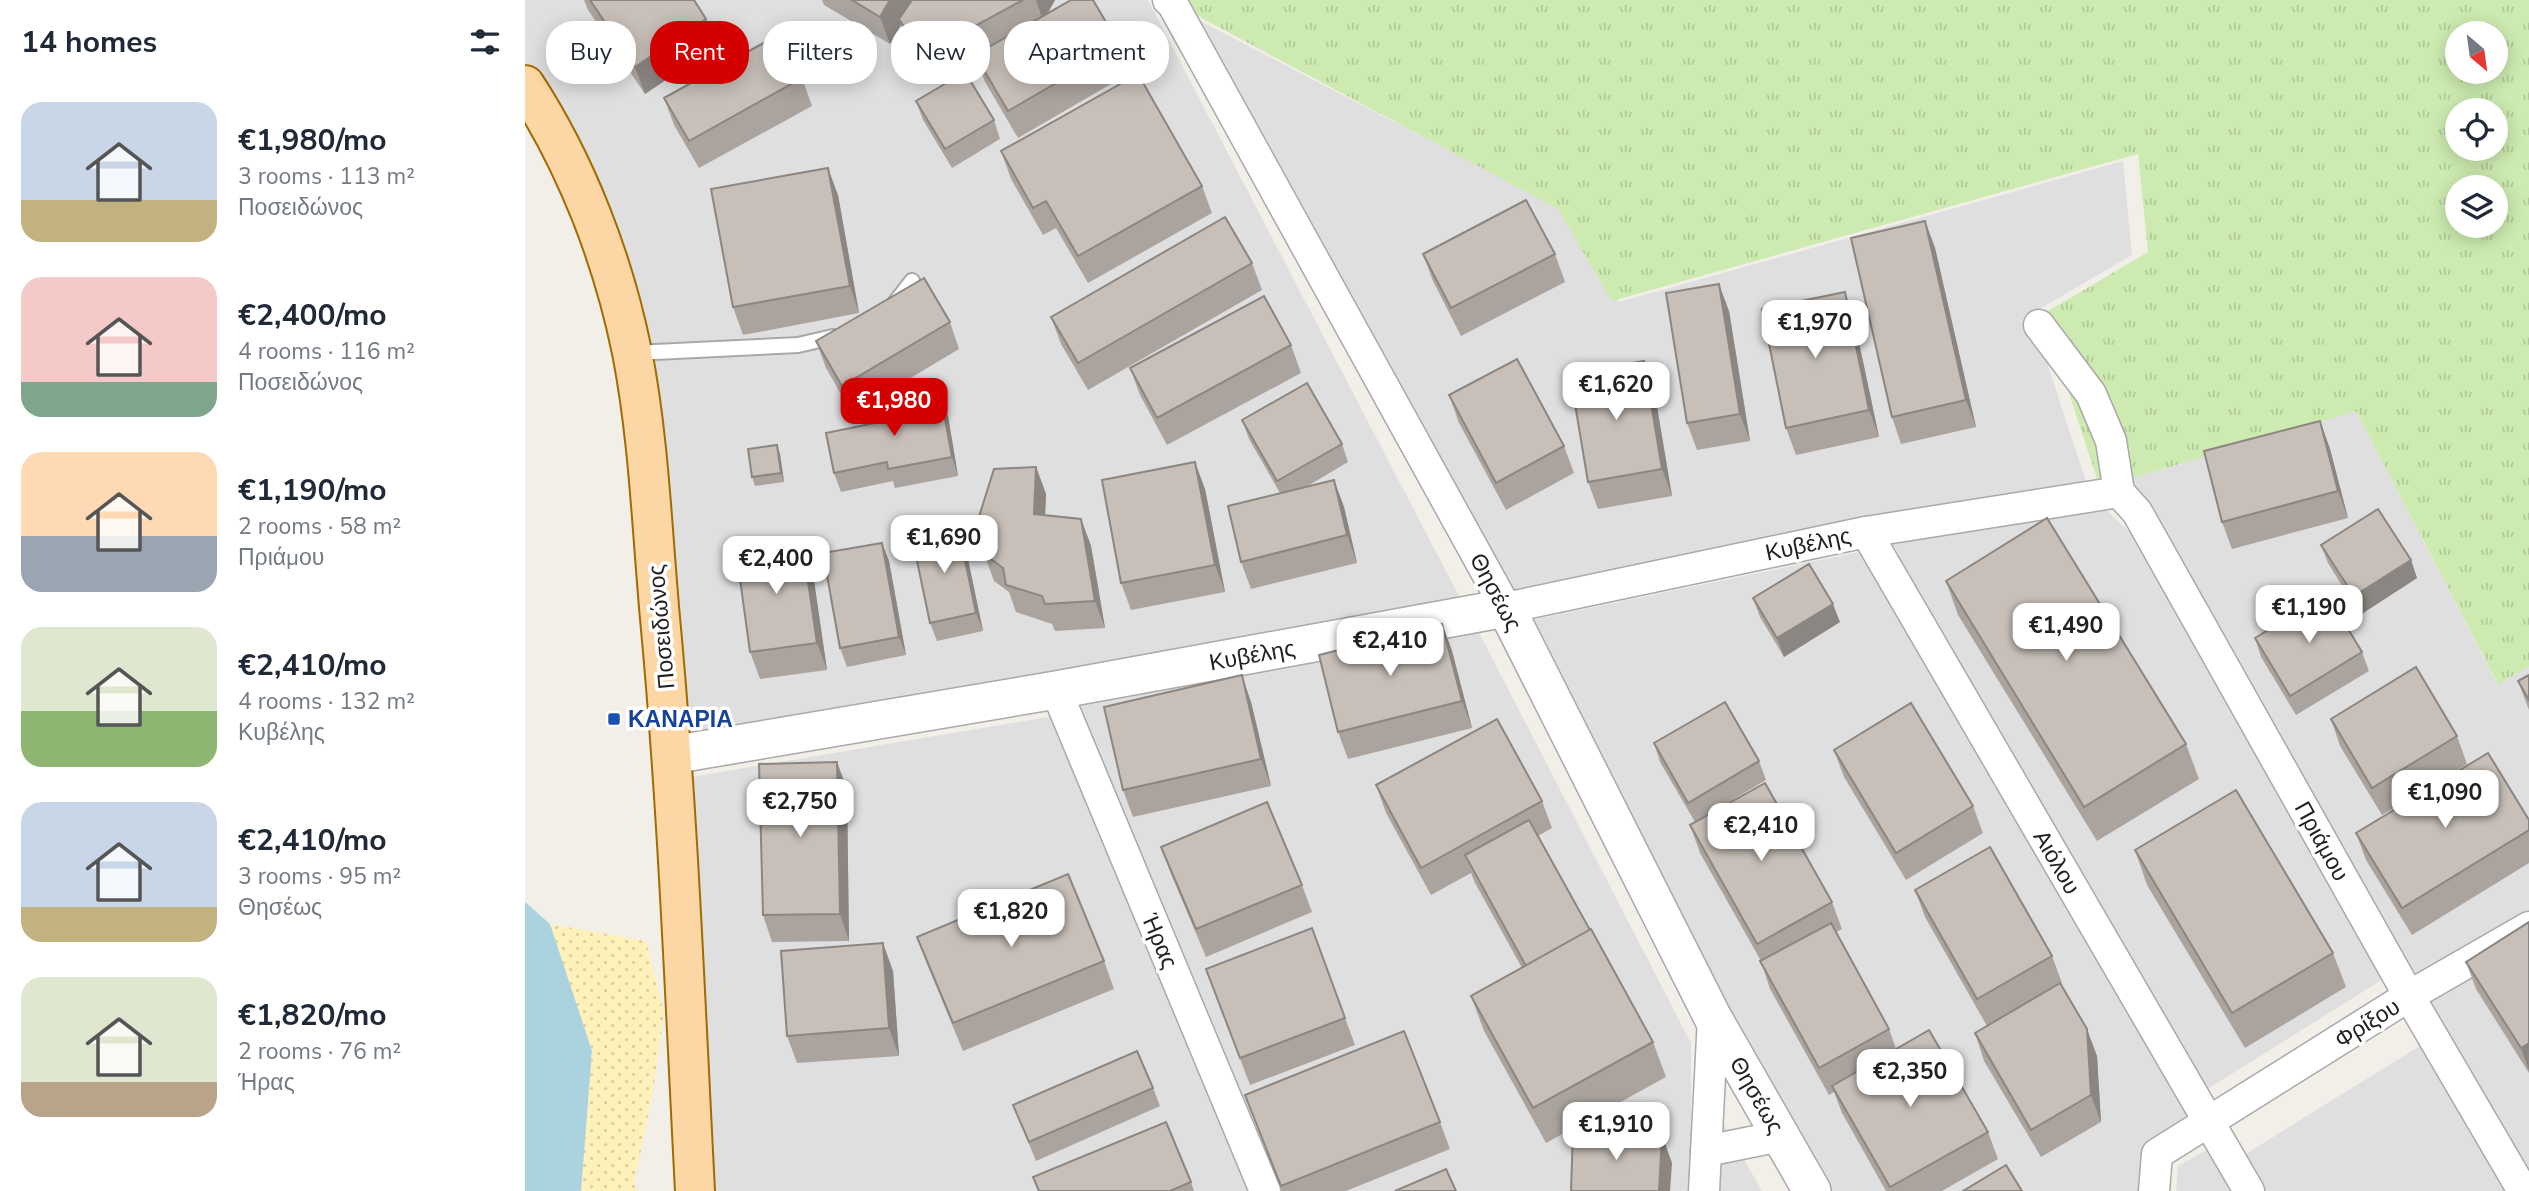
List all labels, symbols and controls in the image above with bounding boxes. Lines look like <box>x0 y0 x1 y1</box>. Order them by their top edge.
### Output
chip: Buy <box>546 21 636 84</box>
chip: Rent <box>650 21 749 84</box>
chip: Filters <box>763 21 877 84</box>
chip: New <box>891 21 990 84</box>
chip: Apartment <box>1004 21 1169 84</box>
north arrow <box>2445 21 2508 84</box>
map controls <box>2445 21 2508 238</box>
text: 14 homes <box>21 22 157 63</box>
icon: filters <box>466 23 504 61</box>
button: locate <box>2445 98 2508 161</box>
text: €1,980/mo <box>238 120 387 161</box>
icon: home <box>77 130 161 214</box>
text: 3 rooms · 113 m² <box>238 161 415 192</box>
button: layers <box>2445 175 2508 238</box>
text: Ποσειδώνος <box>238 192 363 223</box>
text: €2,400/mo <box>238 295 387 336</box>
pin: €1,970 <box>1758 300 1872 360</box>
icon: home <box>77 305 161 389</box>
text: €1,970 <box>1778 307 1852 338</box>
text: 4 rooms · 116 m² <box>238 336 415 367</box>
pin: €1,620 <box>1559 362 1673 422</box>
text: Ποσειδώνος <box>238 367 363 398</box>
text: €1,620 <box>1579 369 1653 400</box>
pin: €1,980 <box>837 378 951 438</box>
text: €1,980 <box>857 385 931 416</box>
text: €1,190/mo <box>238 470 387 511</box>
icon: home <box>77 480 161 564</box>
text: 2 rooms · 58 m² <box>238 511 401 542</box>
pin: €1,690 <box>887 516 1001 575</box>
street label: Κυβέλης <box>1762 520 1854 569</box>
text: €1,690 <box>907 522 981 553</box>
pin: €2,400 <box>719 536 833 596</box>
text: Πριάμου <box>238 542 324 573</box>
text: €2,400 <box>739 543 813 574</box>
street label: Θησέως <box>1462 548 1529 637</box>
street label: Ποσειδώνος <box>641 563 682 691</box>
pin: €1,190 <box>2252 586 2366 645</box>
text: €1,190 <box>2272 592 2346 623</box>
pin: €1,490 <box>2009 604 2123 663</box>
text: €1,490 <box>2029 610 2103 641</box>
pin: €2,410 <box>1333 618 1447 678</box>
text: €2,410 <box>1353 625 1427 656</box>
street label: Κυβέλης <box>1207 633 1298 678</box>
text: €2,410/mo <box>238 645 387 686</box>
icon: home <box>77 655 161 739</box>
text: 4 rooms · 132 m² <box>238 686 415 717</box>
place label: ΚΑΝΑΡΙΑ <box>628 704 733 735</box>
marker: ΚΑΝΑΡΙΑ <box>606 711 622 727</box>
text: Κυβέλης <box>238 717 325 748</box>
pin: €1,090 <box>2388 770 2502 830</box>
text: €1,090 <box>2408 777 2482 808</box>
pin: €2,750 <box>743 780 857 839</box>
text: €2,750 <box>763 786 837 817</box>
street label: Πριάμου <box>2287 796 2356 887</box>
pin: €2,410 <box>1704 804 1818 863</box>
text: €2,410 <box>1724 810 1798 841</box>
text: €2,410/mo <box>238 820 387 861</box>
street label: Αιόλου <box>2026 824 2087 900</box>
icon: home <box>77 830 161 914</box>
text: 3 rooms · 95 m² <box>238 861 401 892</box>
pin: €1,820 <box>954 890 1068 949</box>
text: Θησέως <box>238 892 322 923</box>
text: €1,820 <box>974 896 1048 927</box>
street label: Ήρας <box>1134 908 1185 973</box>
street label: Φρίξου <box>2329 991 2406 1056</box>
text: €1,820/mo <box>238 995 387 1036</box>
icon: home <box>77 1005 161 1089</box>
text: 2 rooms · 76 m² <box>238 1036 401 1067</box>
pin: €2,350 <box>1853 1050 1967 1109</box>
street label: Θησέως <box>1722 1051 1791 1139</box>
text: €2,350 <box>1873 1056 1947 1087</box>
text: Ήρας <box>238 1067 295 1098</box>
pin: €1,910 <box>1559 1102 1673 1162</box>
text: €1,910 <box>1579 1109 1653 1140</box>

